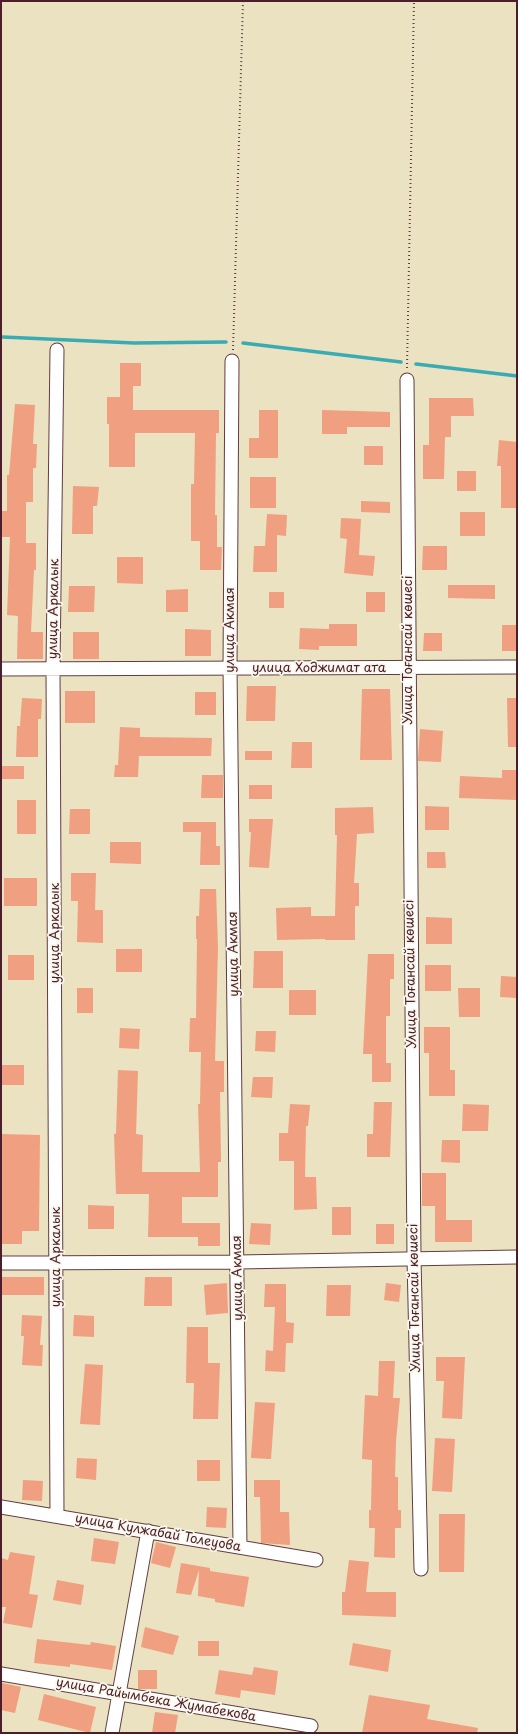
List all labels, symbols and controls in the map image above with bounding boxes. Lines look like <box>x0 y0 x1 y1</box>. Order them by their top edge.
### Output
street label: улица Аркалык <box>45 559 63 659</box>
street label: Улица Тоғансай көшесі <box>400 576 416 724</box>
street label: улица Акмая <box>222 587 238 673</box>
street label: улица Ходжимат ата <box>252 660 386 676</box>
street label: улица Аркалык <box>47 883 63 983</box>
street label: Улица Тоғансай көшесі <box>402 899 420 1049</box>
street label: улица Акмая <box>225 911 243 997</box>
street label: улица Аркалык <box>48 1207 64 1307</box>
street label: Улица Тоғансай көшесі <box>406 1223 424 1373</box>
street label: улица Акмая <box>229 1235 247 1321</box>
street label: улица Кулжабай Толеуова <box>74 1511 242 1555</box>
street label: улица Райымбека Жумабекова <box>55 1675 257 1725</box>

